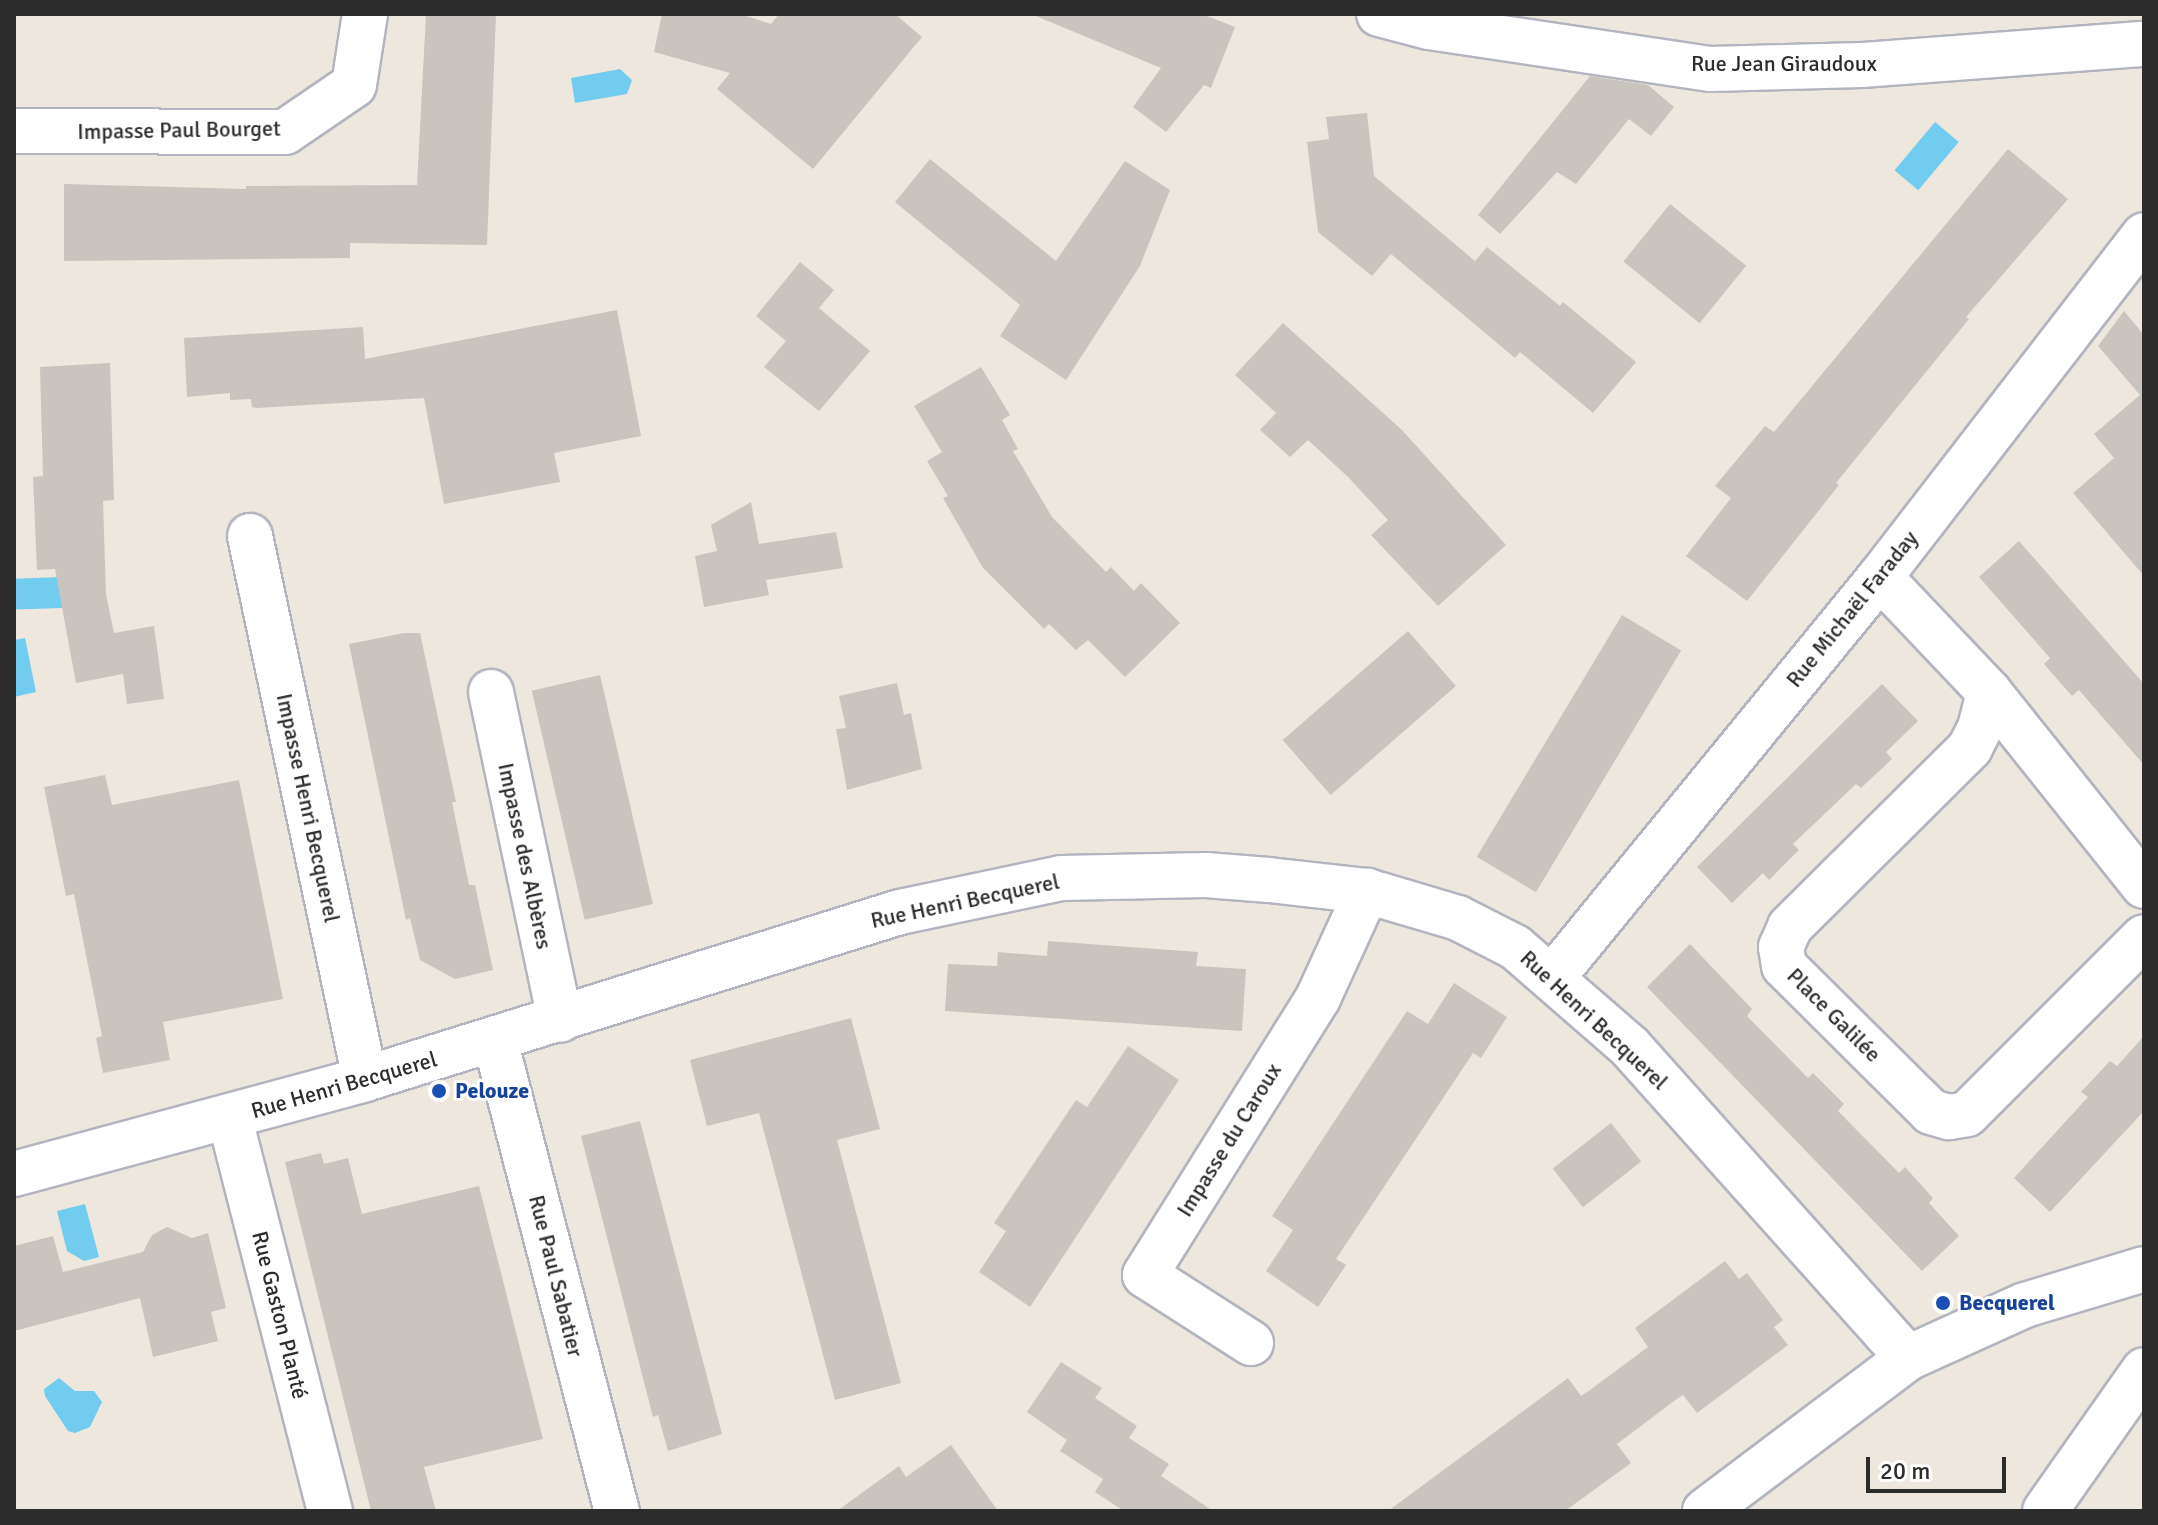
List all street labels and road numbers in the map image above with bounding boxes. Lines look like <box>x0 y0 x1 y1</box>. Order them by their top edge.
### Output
street label: Rue Jean Giraudoux <box>1691 51 1877 77</box>
street label: Impasse Paul Bourget <box>77 115 281 145</box>
street label: Rue Michaël Faraday <box>1781 525 1923 693</box>
street label: Impasse Henri Becquerel <box>271 691 345 925</box>
street label: Impasse des Albères <box>492 760 558 952</box>
street label: Rue Henri Becquerel <box>868 868 1062 934</box>
street label: Rue Henri Becquerel <box>1515 945 1673 1095</box>
street label: Place Galilée <box>1782 963 1886 1067</box>
street label: Rue Henri Becquerel <box>248 1046 440 1124</box>
street label: Impasse du Caroux <box>1171 1058 1287 1222</box>
street label: Rue Paul Sabatier <box>523 1192 589 1360</box>
street label: Rue Gaston Planté <box>246 1228 314 1402</box>

